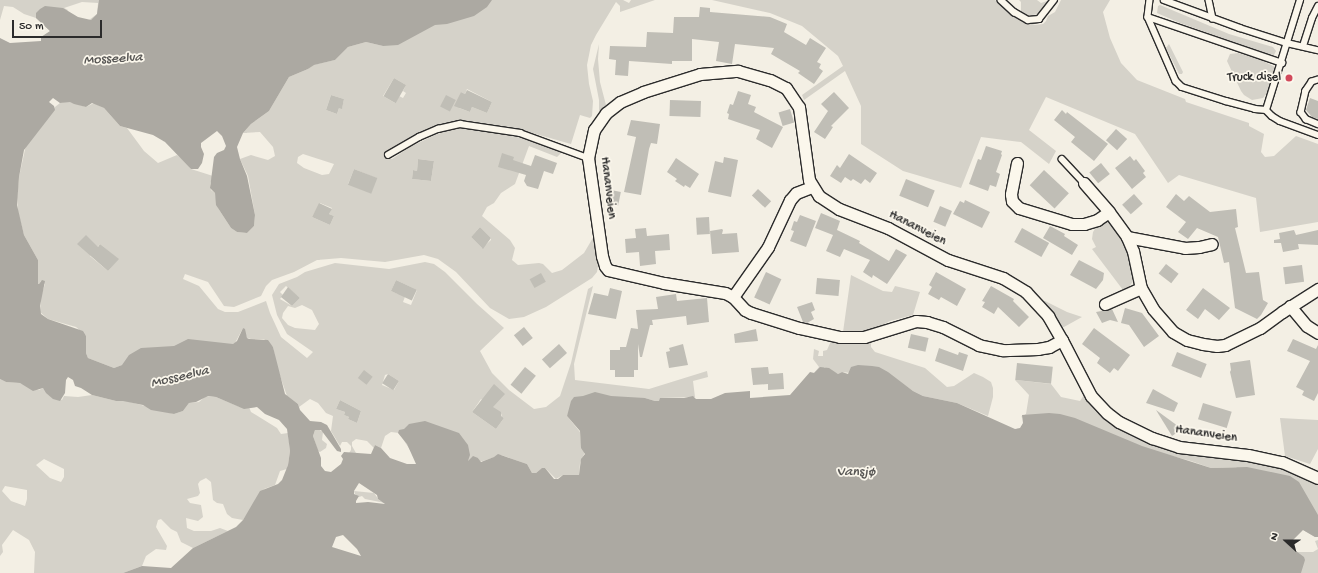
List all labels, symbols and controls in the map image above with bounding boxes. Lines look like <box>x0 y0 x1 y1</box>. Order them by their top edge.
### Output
scale bar <box>14 12 104 38</box>
text: 50 m <box>19 20 44 34</box>
water label: Mosseelva <box>83 50 143 70</box>
place label: Truck disel <box>1227 70 1281 86</box>
marker: Truck disel <box>1284 73 1294 83</box>
street label: Hananveien <box>595 156 619 220</box>
street label: Hananveien <box>886 208 948 250</box>
water label: Mosseelva <box>149 363 211 393</box>
street label: Hananveien <box>1174 423 1238 447</box>
water label: Vansjø <box>837 465 875 481</box>
north arrow <box>1266 521 1306 561</box>
text: N <box>1268 531 1282 542</box>

